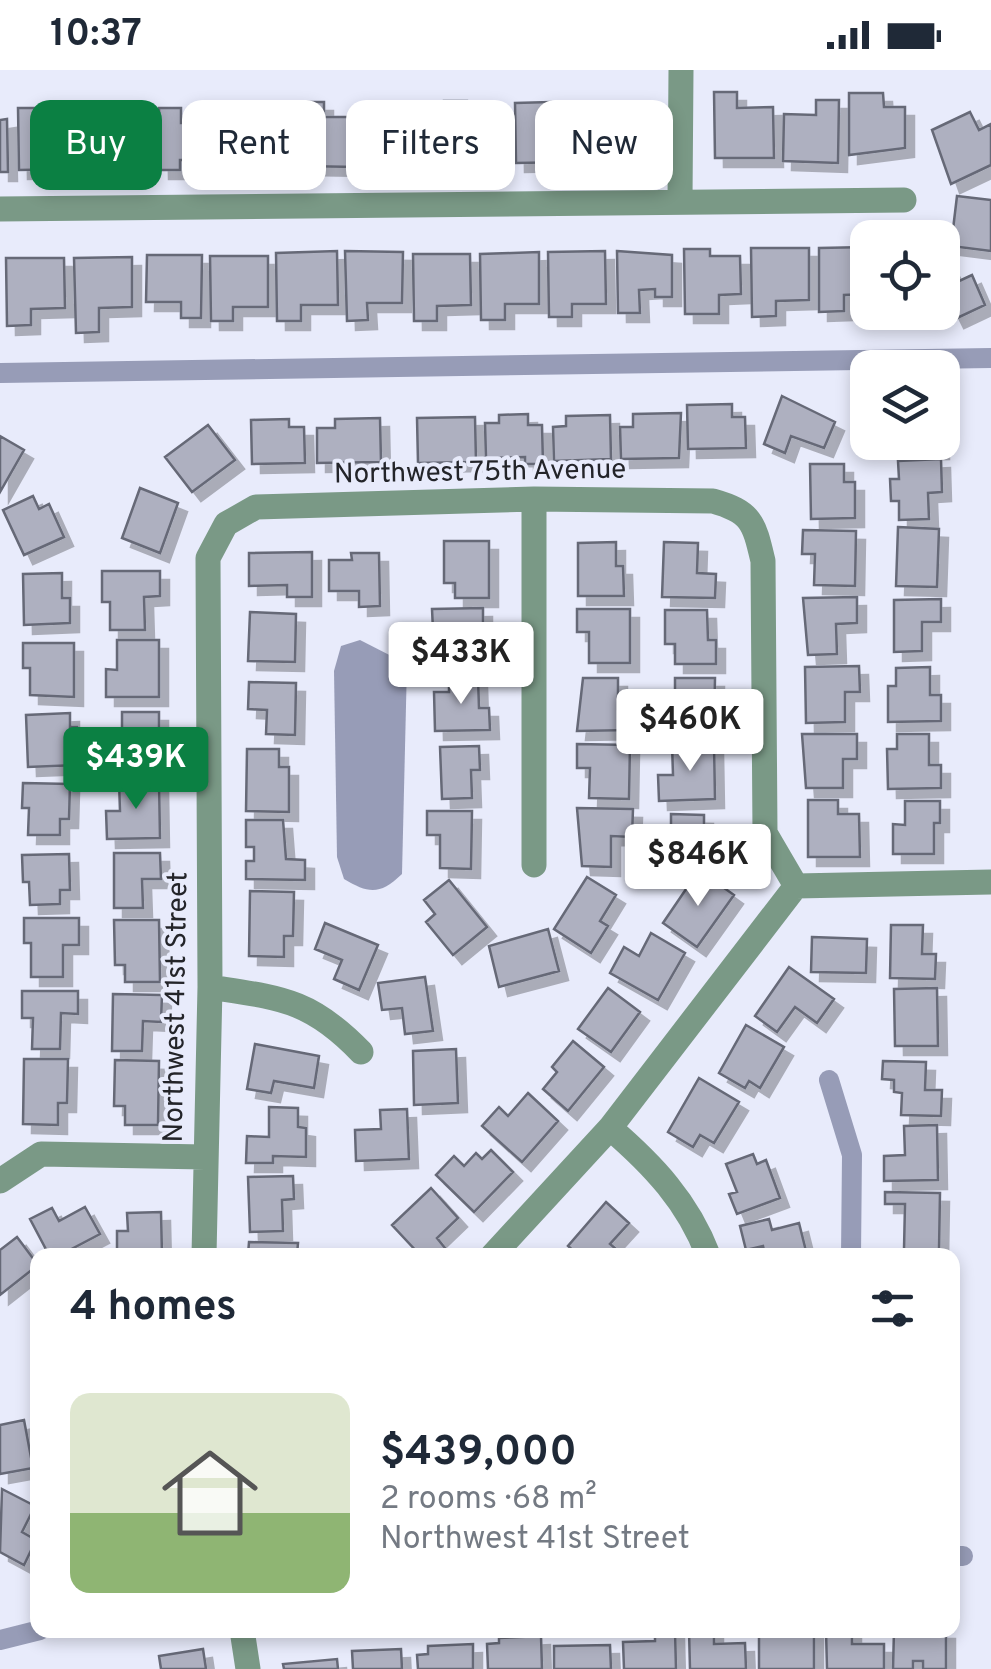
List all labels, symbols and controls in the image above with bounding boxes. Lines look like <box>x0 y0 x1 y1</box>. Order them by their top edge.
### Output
text: 10:37 <box>50 11 142 60</box>
chip: Buy <box>30 100 162 190</box>
chip: Rent <box>182 100 326 190</box>
chip: Filters <box>346 100 515 190</box>
chip: New <box>535 100 673 190</box>
map controls <box>850 220 960 460</box>
button: locate <box>850 220 960 330</box>
button: layers <box>850 350 960 460</box>
street label: Northwest 75th Avenue <box>333 452 627 494</box>
pin: $433K <box>391 622 531 707</box>
text: $433K <box>411 634 511 674</box>
pin: $460K <box>620 689 760 774</box>
text: $460K <box>638 701 742 741</box>
pin: $439K <box>66 727 206 812</box>
text: $439K <box>85 739 187 779</box>
pin: $846K <box>628 824 768 909</box>
text: $846K <box>647 836 749 876</box>
street label: Northwest 41st Street <box>157 871 197 1143</box>
icon: filters <box>865 1281 920 1336</box>
text: 4 homes <box>70 1282 237 1335</box>
text: $439,000 <box>380 1427 577 1480</box>
icon: home <box>150 1433 270 1553</box>
text: 2 rooms · 68 m² <box>380 1480 597 1520</box>
text: Northwest 41st Street <box>380 1520 690 1560</box>

